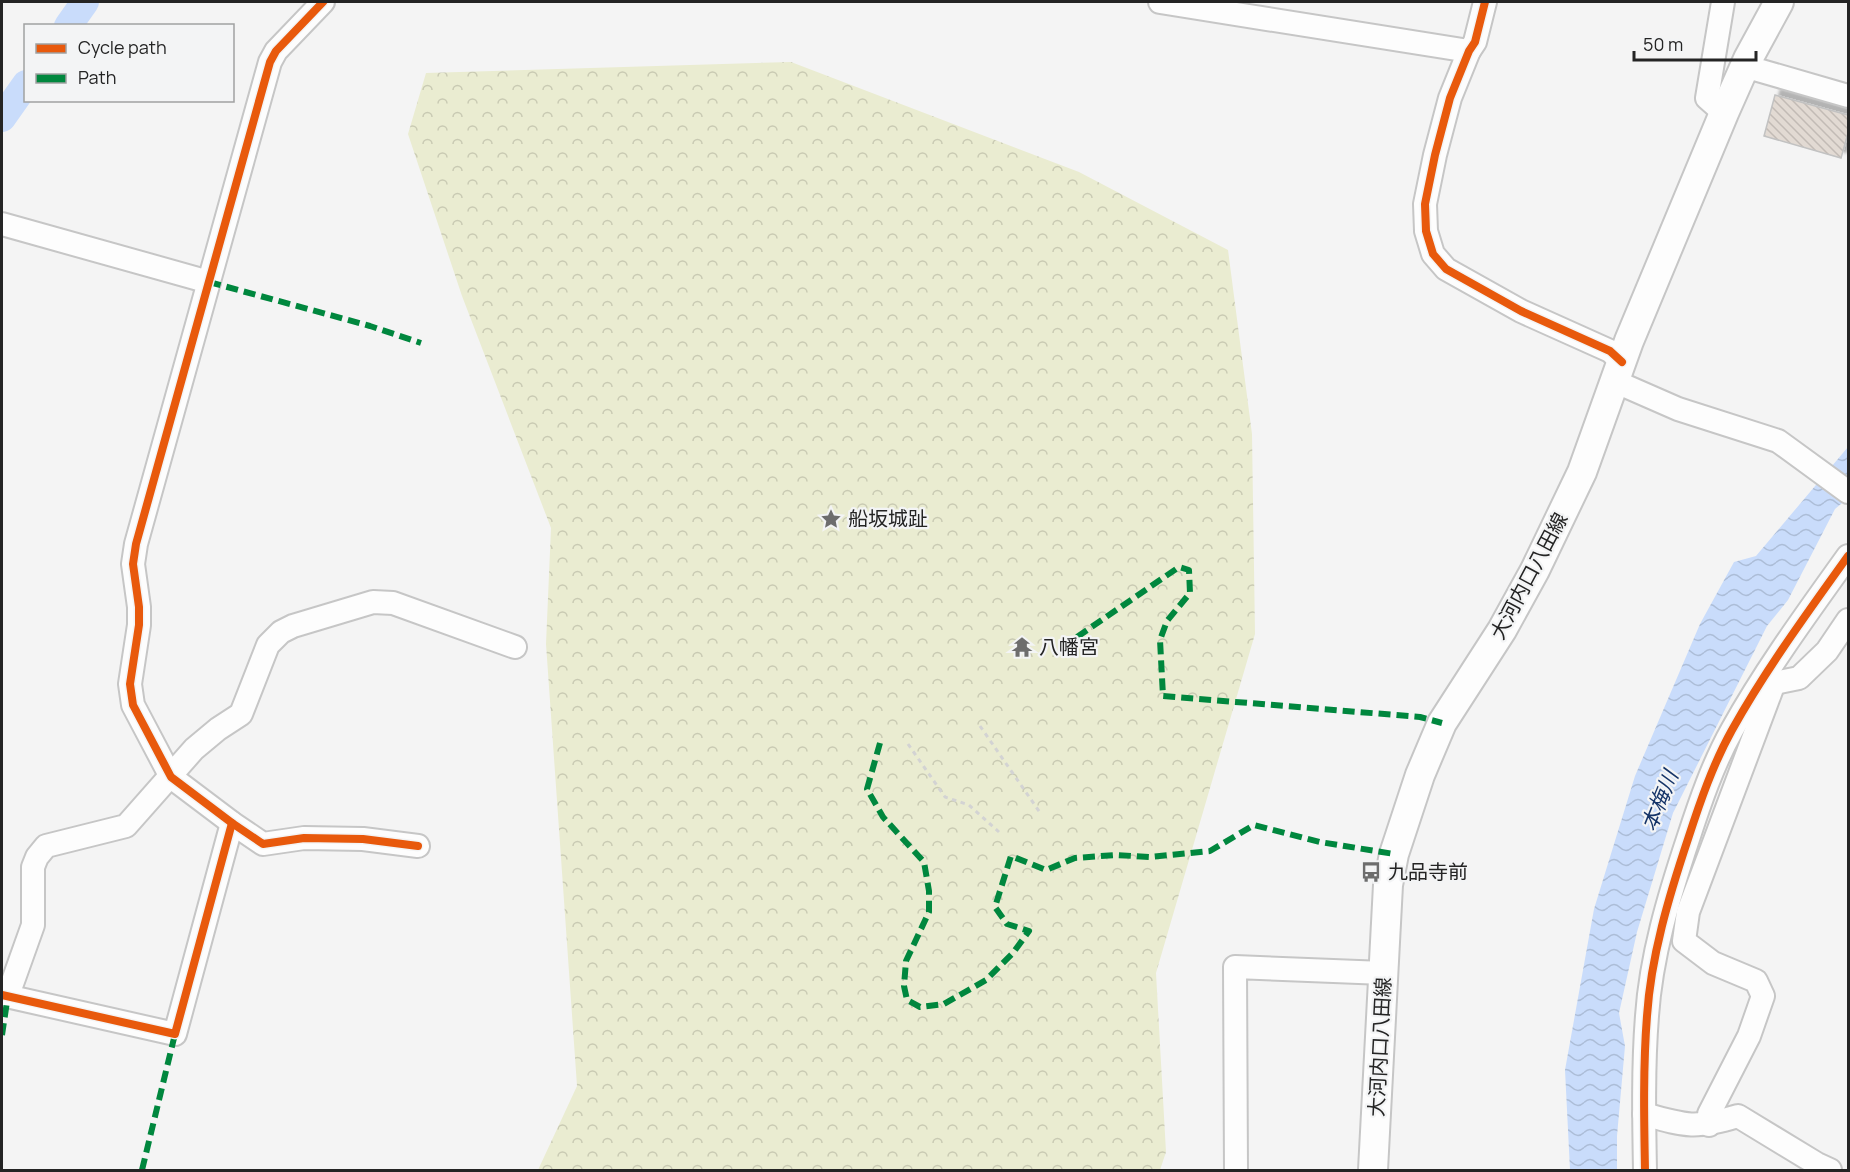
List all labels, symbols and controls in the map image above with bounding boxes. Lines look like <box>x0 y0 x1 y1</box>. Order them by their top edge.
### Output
legend <box>24 24 234 102</box>
scale bar <box>1634 24 1756 62</box>
text: 50 m <box>1643 32 1683 56</box>
text: Cycle path <box>78 35 167 59</box>
text: Path <box>78 65 116 89</box>
place label: 船坂城趾 <box>848 505 928 532</box>
place icon: 船坂城趾 <box>819 507 843 531</box>
street label: 大河内口八田線 <box>1484 508 1573 644</box>
place label: 八幡宮 <box>1039 633 1099 660</box>
temple icon: 八幡宮 <box>1010 635 1034 659</box>
water label: 本梅川 <box>1634 764 1685 835</box>
place label: 九品寺前 <box>1388 858 1468 885</box>
bus stop icon: 九品寺前 <box>1359 860 1383 884</box>
street label: 大河内口八田線 <box>1362 976 1397 1118</box>

